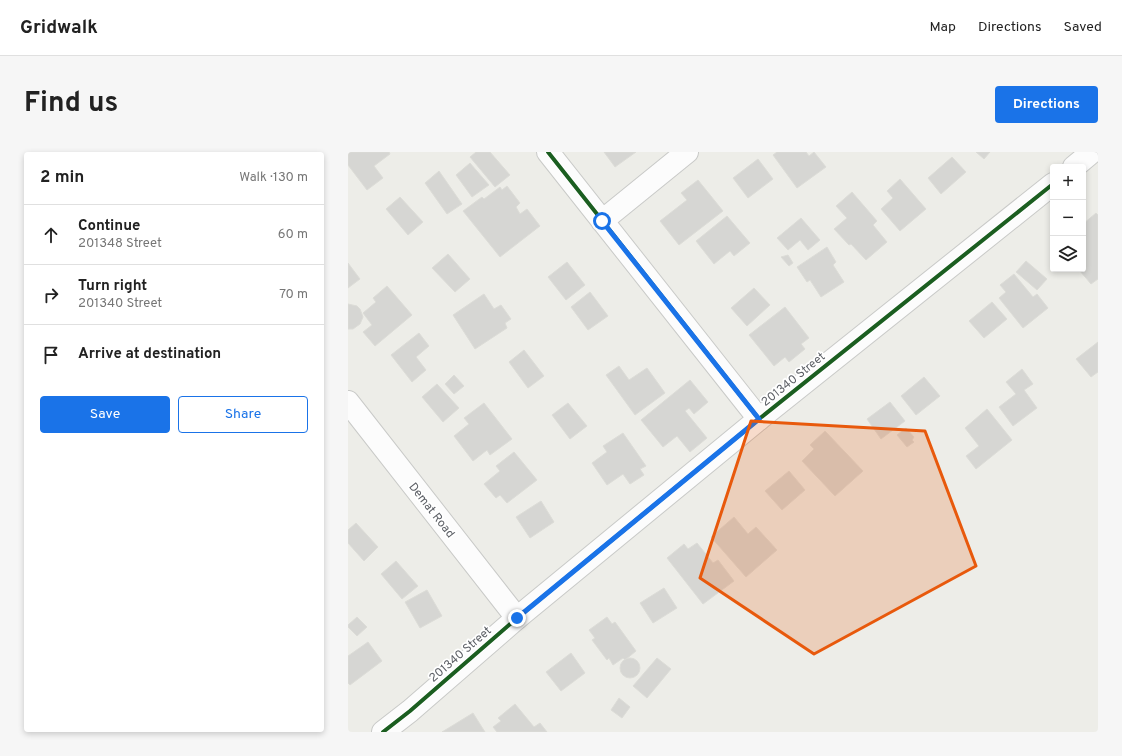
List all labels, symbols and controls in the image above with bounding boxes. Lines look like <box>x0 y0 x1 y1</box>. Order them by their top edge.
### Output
text: Gridwalk <box>20 16 98 40</box>
text: Map <box>930 19 956 36</box>
text: Directions <box>978 19 1042 36</box>
text: Saved <box>1064 19 1102 36</box>
text: Find us <box>24 86 118 122</box>
button: Directions <box>995 86 1098 123</box>
map controls <box>1050 164 1086 272</box>
button: + <box>1050 164 1086 200</box>
text: 2 min <box>40 167 84 189</box>
text: Walk · 130 m <box>239 170 308 186</box>
button: − <box>1050 200 1086 236</box>
route start <box>593 212 611 230</box>
text: Continue <box>78 217 140 236</box>
icon: ahead <box>40 224 62 246</box>
text: 60 m <box>278 227 308 243</box>
text: 201348 Street <box>78 236 162 252</box>
button: layers <box>1050 236 1086 272</box>
text: Turn right <box>78 277 147 296</box>
icon: right <box>40 284 62 306</box>
text: 70 m <box>279 287 308 303</box>
text: 201340 Street <box>78 296 162 312</box>
icon: arrive <box>40 344 62 366</box>
text: Arrive at destination <box>78 345 221 364</box>
street label: 201340 Street <box>758 349 829 410</box>
button: Save <box>40 396 170 433</box>
button: Share <box>178 396 308 433</box>
street label: Demat Road <box>405 480 458 542</box>
route end <box>508 609 526 627</box>
street label: 201340 Street <box>426 623 495 686</box>

